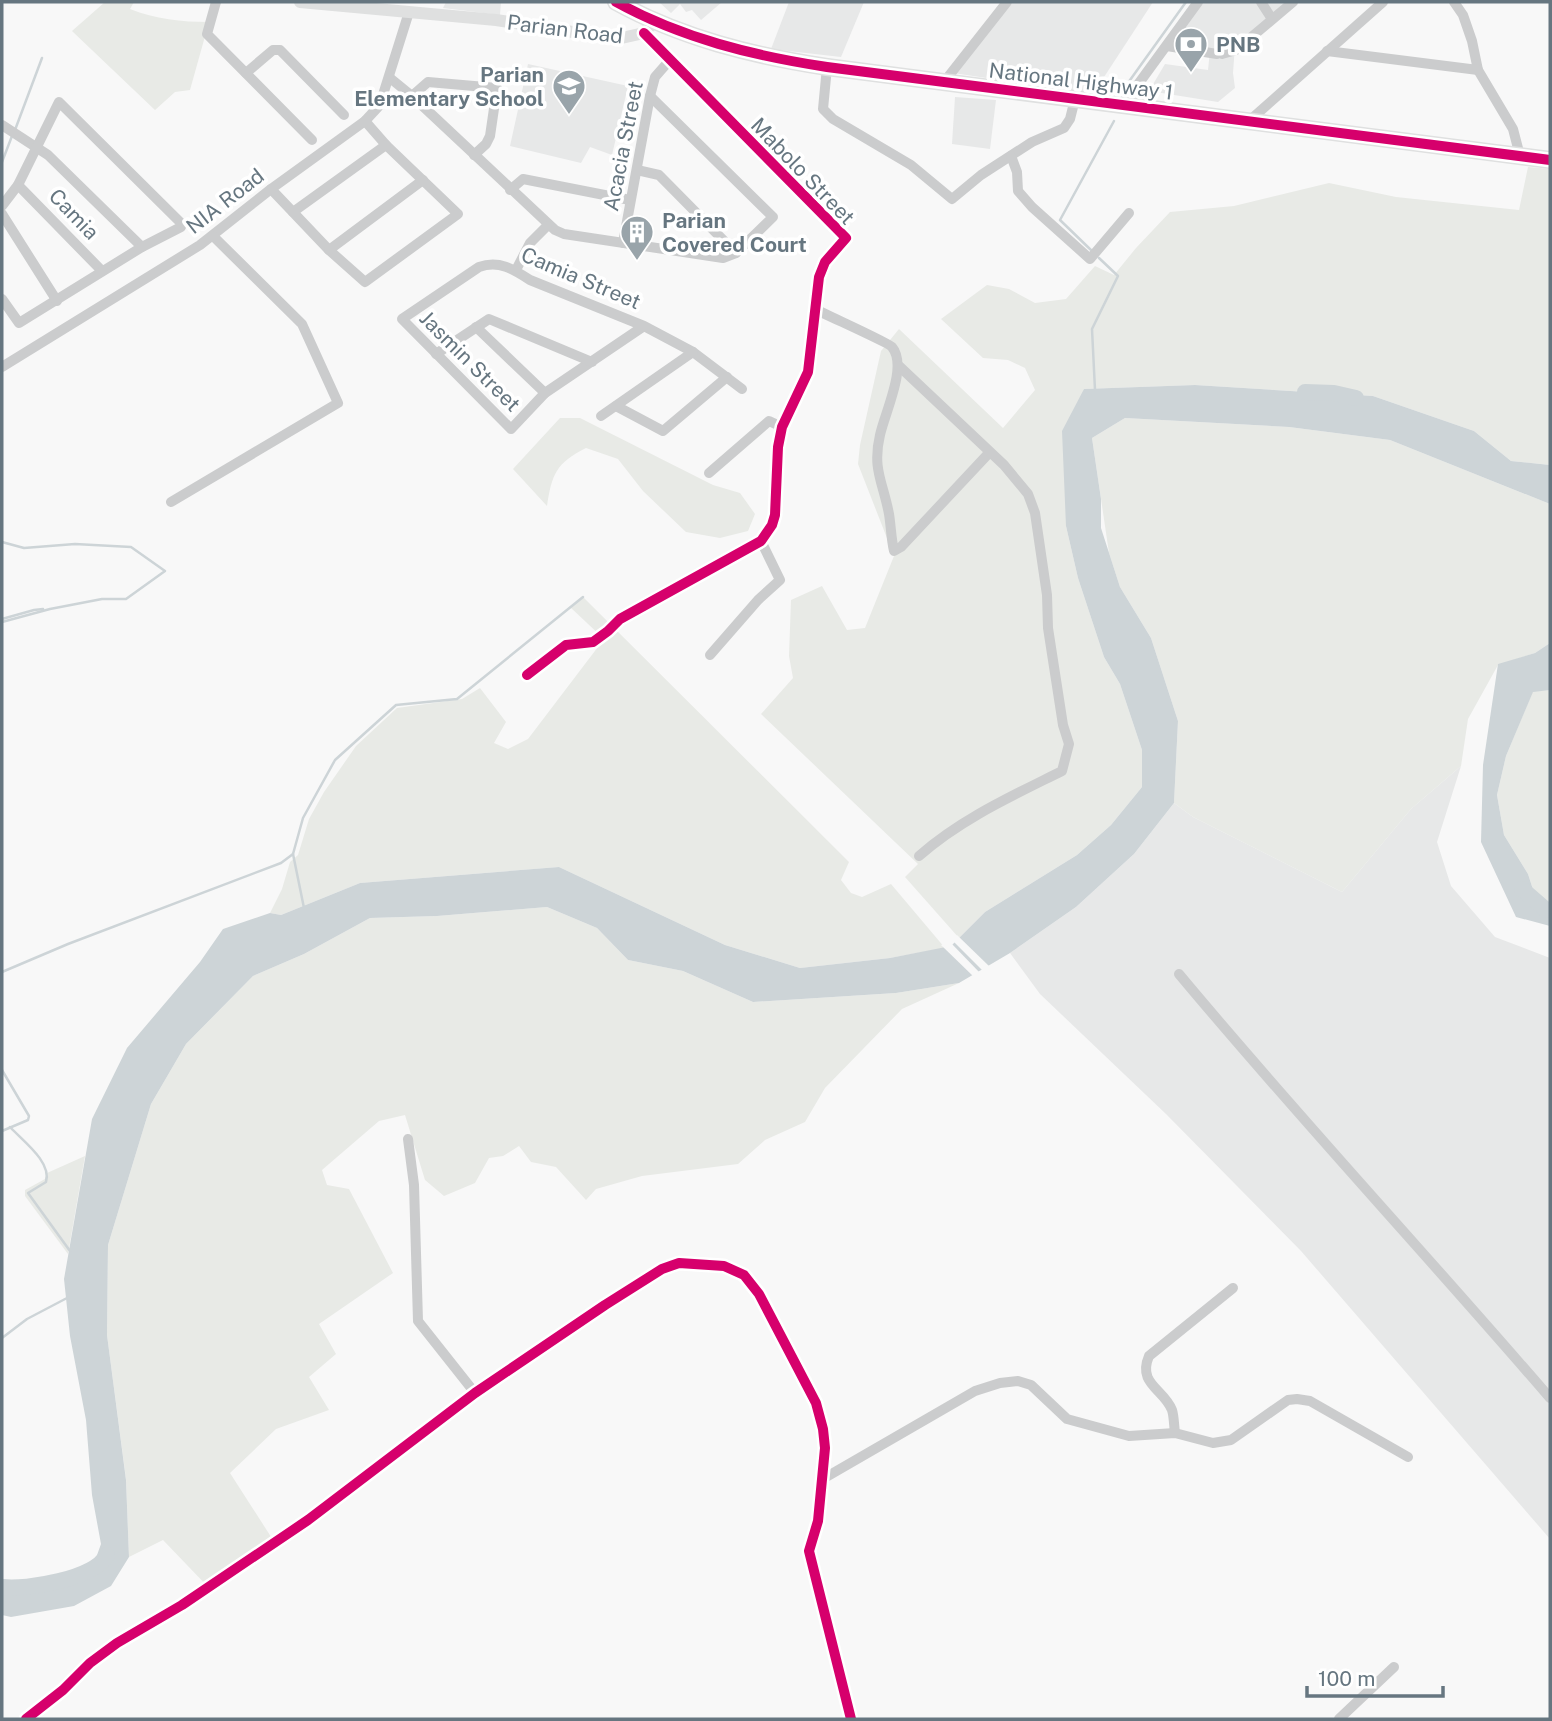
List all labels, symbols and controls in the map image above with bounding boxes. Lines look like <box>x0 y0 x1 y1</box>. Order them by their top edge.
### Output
street label: Parian Road <box>506 9 624 49</box>
bank icon: PNB <box>1172 25 1210 74</box>
place label: PNB <box>1216 32 1261 57</box>
street label: National Highway 1 <box>987 57 1175 105</box>
place label: Parian Elementary School <box>354 62 544 111</box>
school or university icon: Parian Elementary School <box>550 67 588 116</box>
street label: Acacia Street <box>598 79 648 213</box>
street label: Mabolo Street <box>746 112 860 230</box>
street label: NIA Road <box>181 163 269 239</box>
street label: Camia <box>44 183 104 245</box>
place label: Parian Covered Court <box>662 208 807 257</box>
building icon: Parian Covered Court <box>618 213 656 262</box>
street label: Camia Street <box>517 242 645 314</box>
street label: Jasmin Street <box>414 305 526 417</box>
scale bar <box>1307 1654 1444 1698</box>
text: 100 m <box>1318 1666 1375 1691</box>

